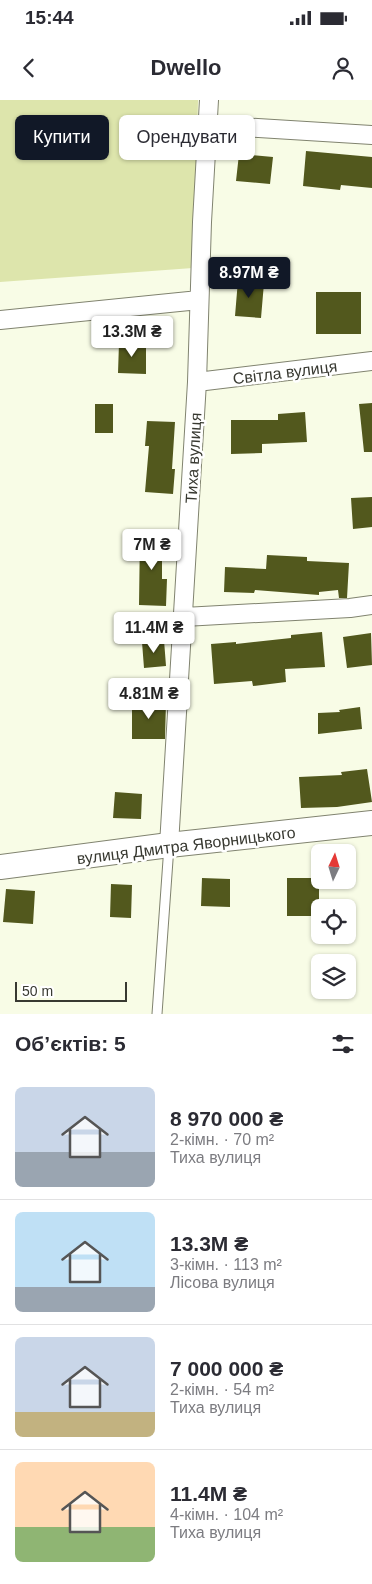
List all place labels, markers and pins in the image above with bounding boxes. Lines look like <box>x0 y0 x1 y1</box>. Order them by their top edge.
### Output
pin: 8.97M ₴ <box>203 256 295 299</box>
pin: 13.3M ₴ <box>86 316 178 358</box>
pin: 7M ₴ <box>122 528 182 571</box>
pin: 11.4M ₴ <box>108 612 200 654</box>
pin: 4.81M ₴ <box>103 678 195 720</box>

